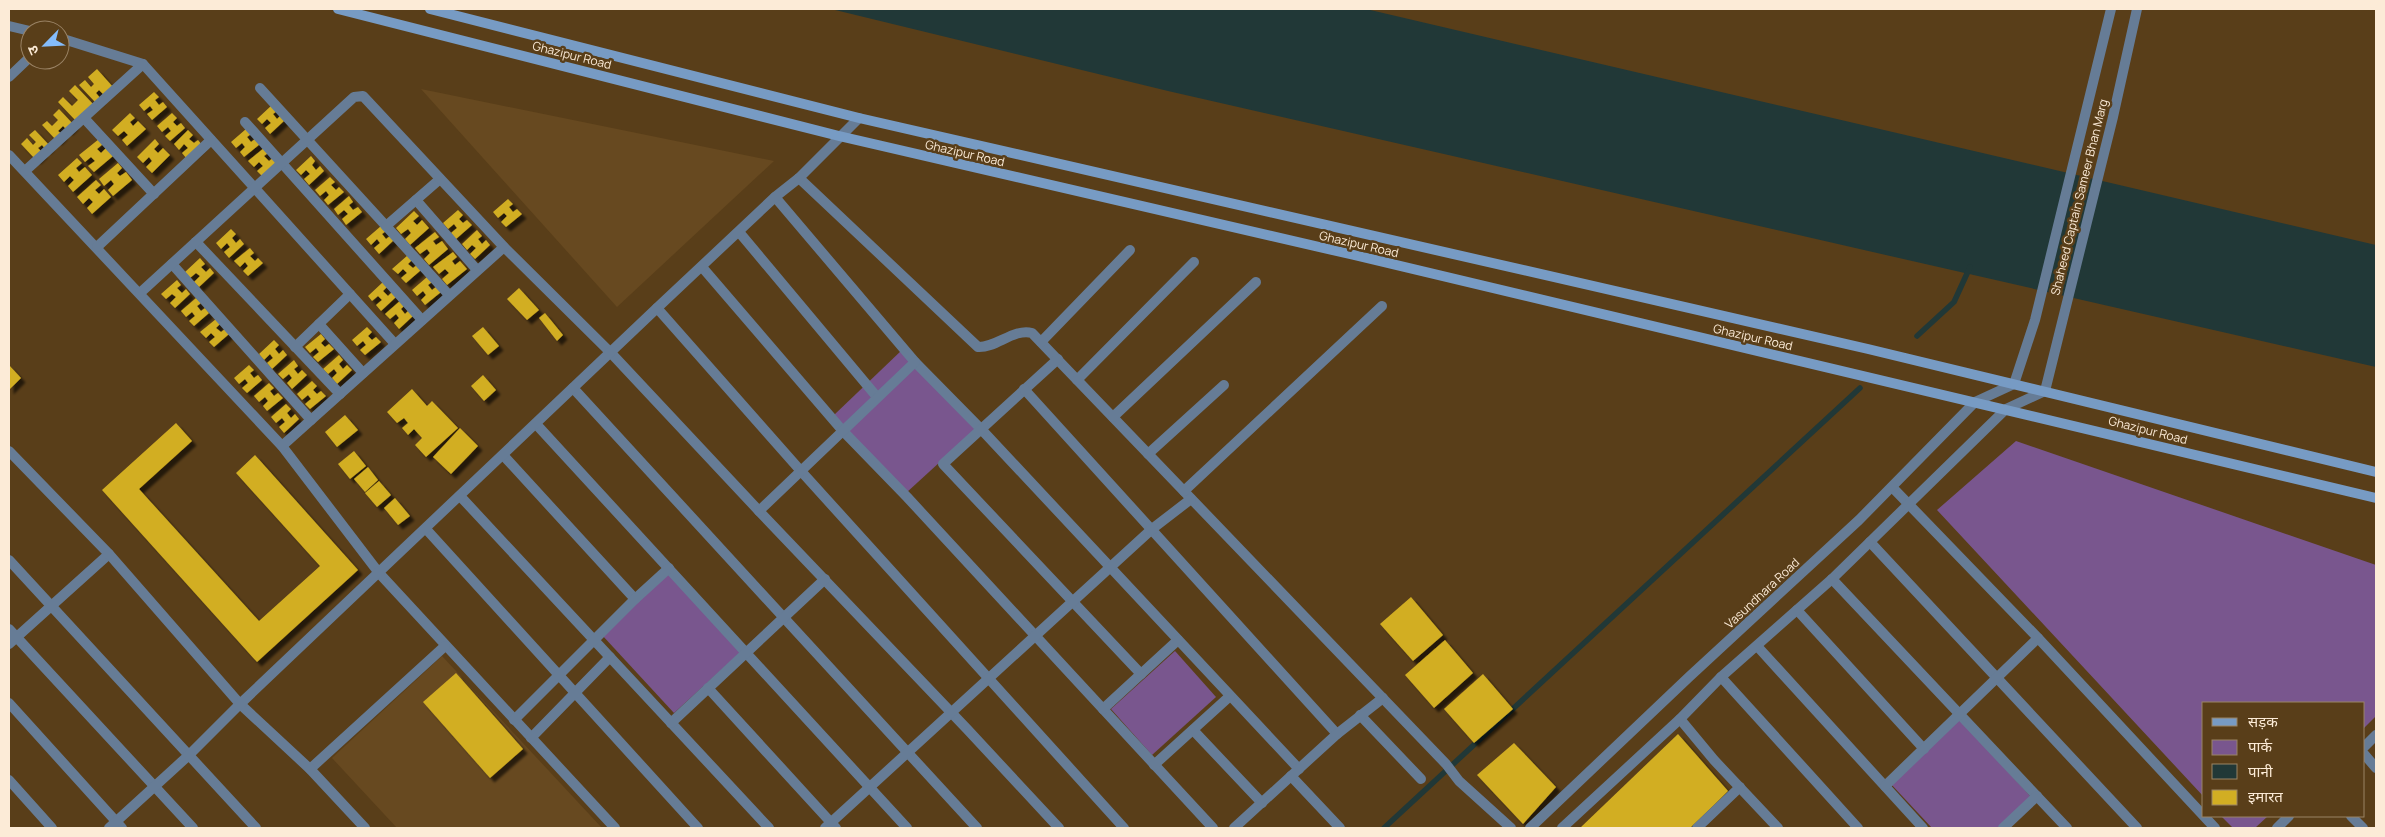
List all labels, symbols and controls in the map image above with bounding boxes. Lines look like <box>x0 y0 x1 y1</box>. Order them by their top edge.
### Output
north arrow <box>20 20 70 70</box>
street label: Ghazipur Road <box>531 37 613 73</box>
text: उ <box>22 42 43 58</box>
street label: Shaheed Captain Sameer Bhan Marg <box>2046 97 2112 297</box>
street label: Ghazipur Road <box>924 136 1006 170</box>
street label: Ghazipur Road <box>1318 227 1400 261</box>
street label: Ghazipur Road <box>1712 320 1794 354</box>
street label: Ghazipur Road <box>2107 412 2189 448</box>
street label: Vasundhara Road <box>1721 554 1803 632</box>
legend <box>2202 702 2365 817</box>
text: सड़क <box>2248 711 2278 732</box>
text: पार्क <box>2248 736 2272 757</box>
text: पानी <box>2248 761 2274 782</box>
text: इमारत <box>2248 786 2283 807</box>

